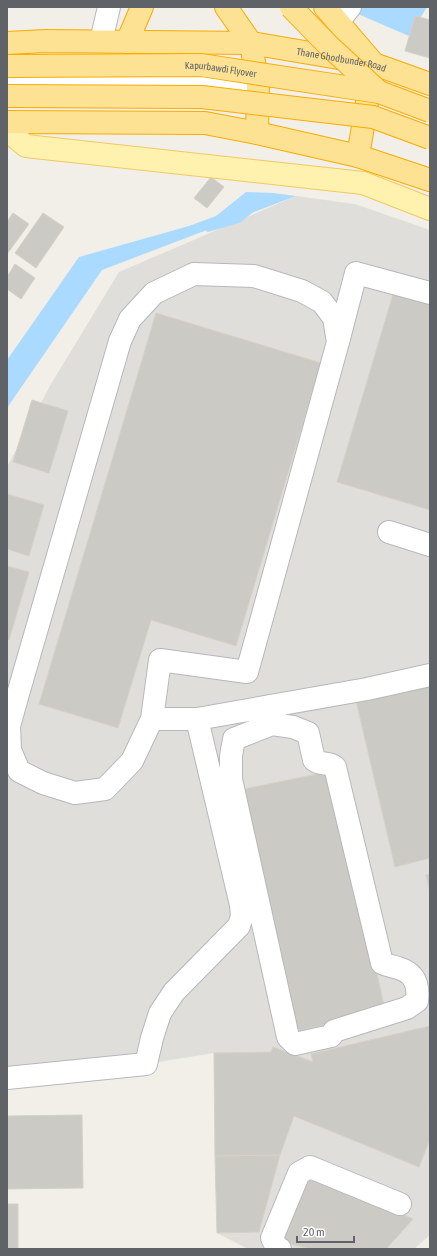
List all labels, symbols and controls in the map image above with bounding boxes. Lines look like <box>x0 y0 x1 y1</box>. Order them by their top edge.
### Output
street label: Thane Ghodbunder Road <box>296 45 388 74</box>
street label: Kapurbawdi Flyover <box>185 59 258 79</box>
scale bar <box>297 1218 354 1244</box>
text: 20 m <box>303 1225 325 1239</box>

